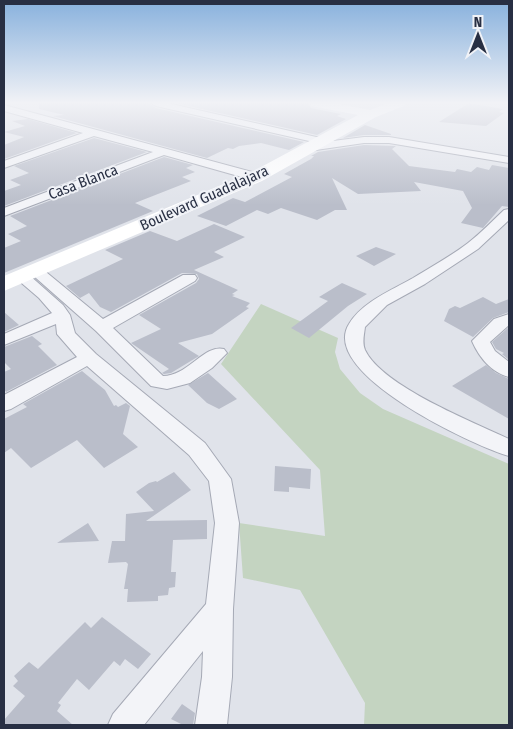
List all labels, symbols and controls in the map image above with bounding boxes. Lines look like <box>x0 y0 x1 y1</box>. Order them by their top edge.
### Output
north arrow <box>453 10 503 60</box>
text: N <box>474 14 482 31</box>
street label: Casa Blanca <box>46 161 120 203</box>
street label: Boulevard Guadalajara <box>137 162 271 234</box>

